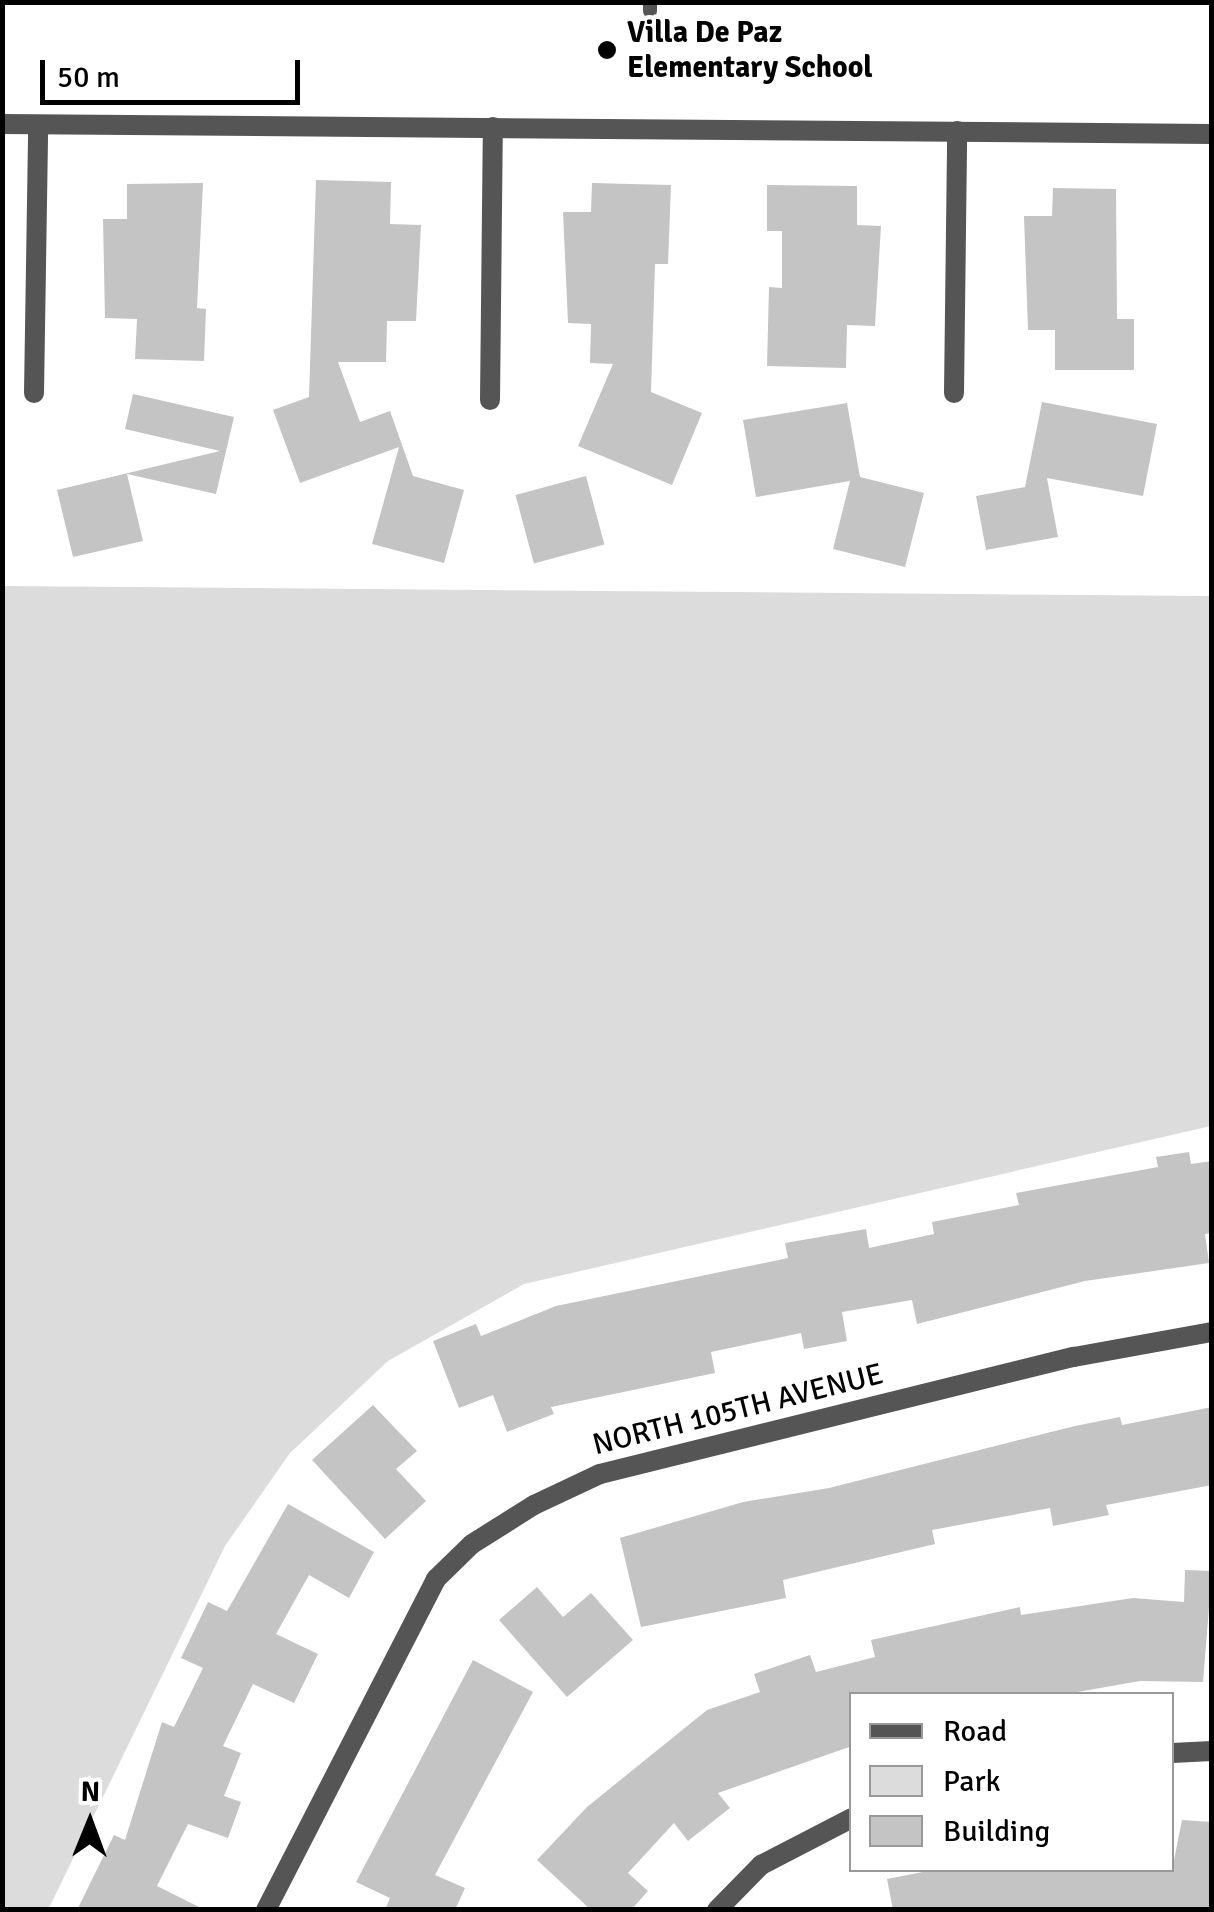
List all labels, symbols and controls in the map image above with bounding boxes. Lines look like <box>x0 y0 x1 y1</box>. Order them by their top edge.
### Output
place label: Villa De Paz Elementary School <box>627 15 873 86</box>
marker: Villa De Paz Elementary School <box>596 39 618 61</box>
scale bar <box>45 40 305 102</box>
text: 50 m <box>57 59 120 96</box>
street label: NORTH 105TH AVENUE <box>589 1356 887 1464</box>
legend <box>849 1692 1174 1872</box>
text: Road <box>943 1713 1007 1750</box>
text: Park <box>943 1763 1001 1800</box>
north arrow <box>40 1772 140 1872</box>
text: N <box>80 1775 101 1809</box>
text: Building <box>943 1813 1050 1850</box>

